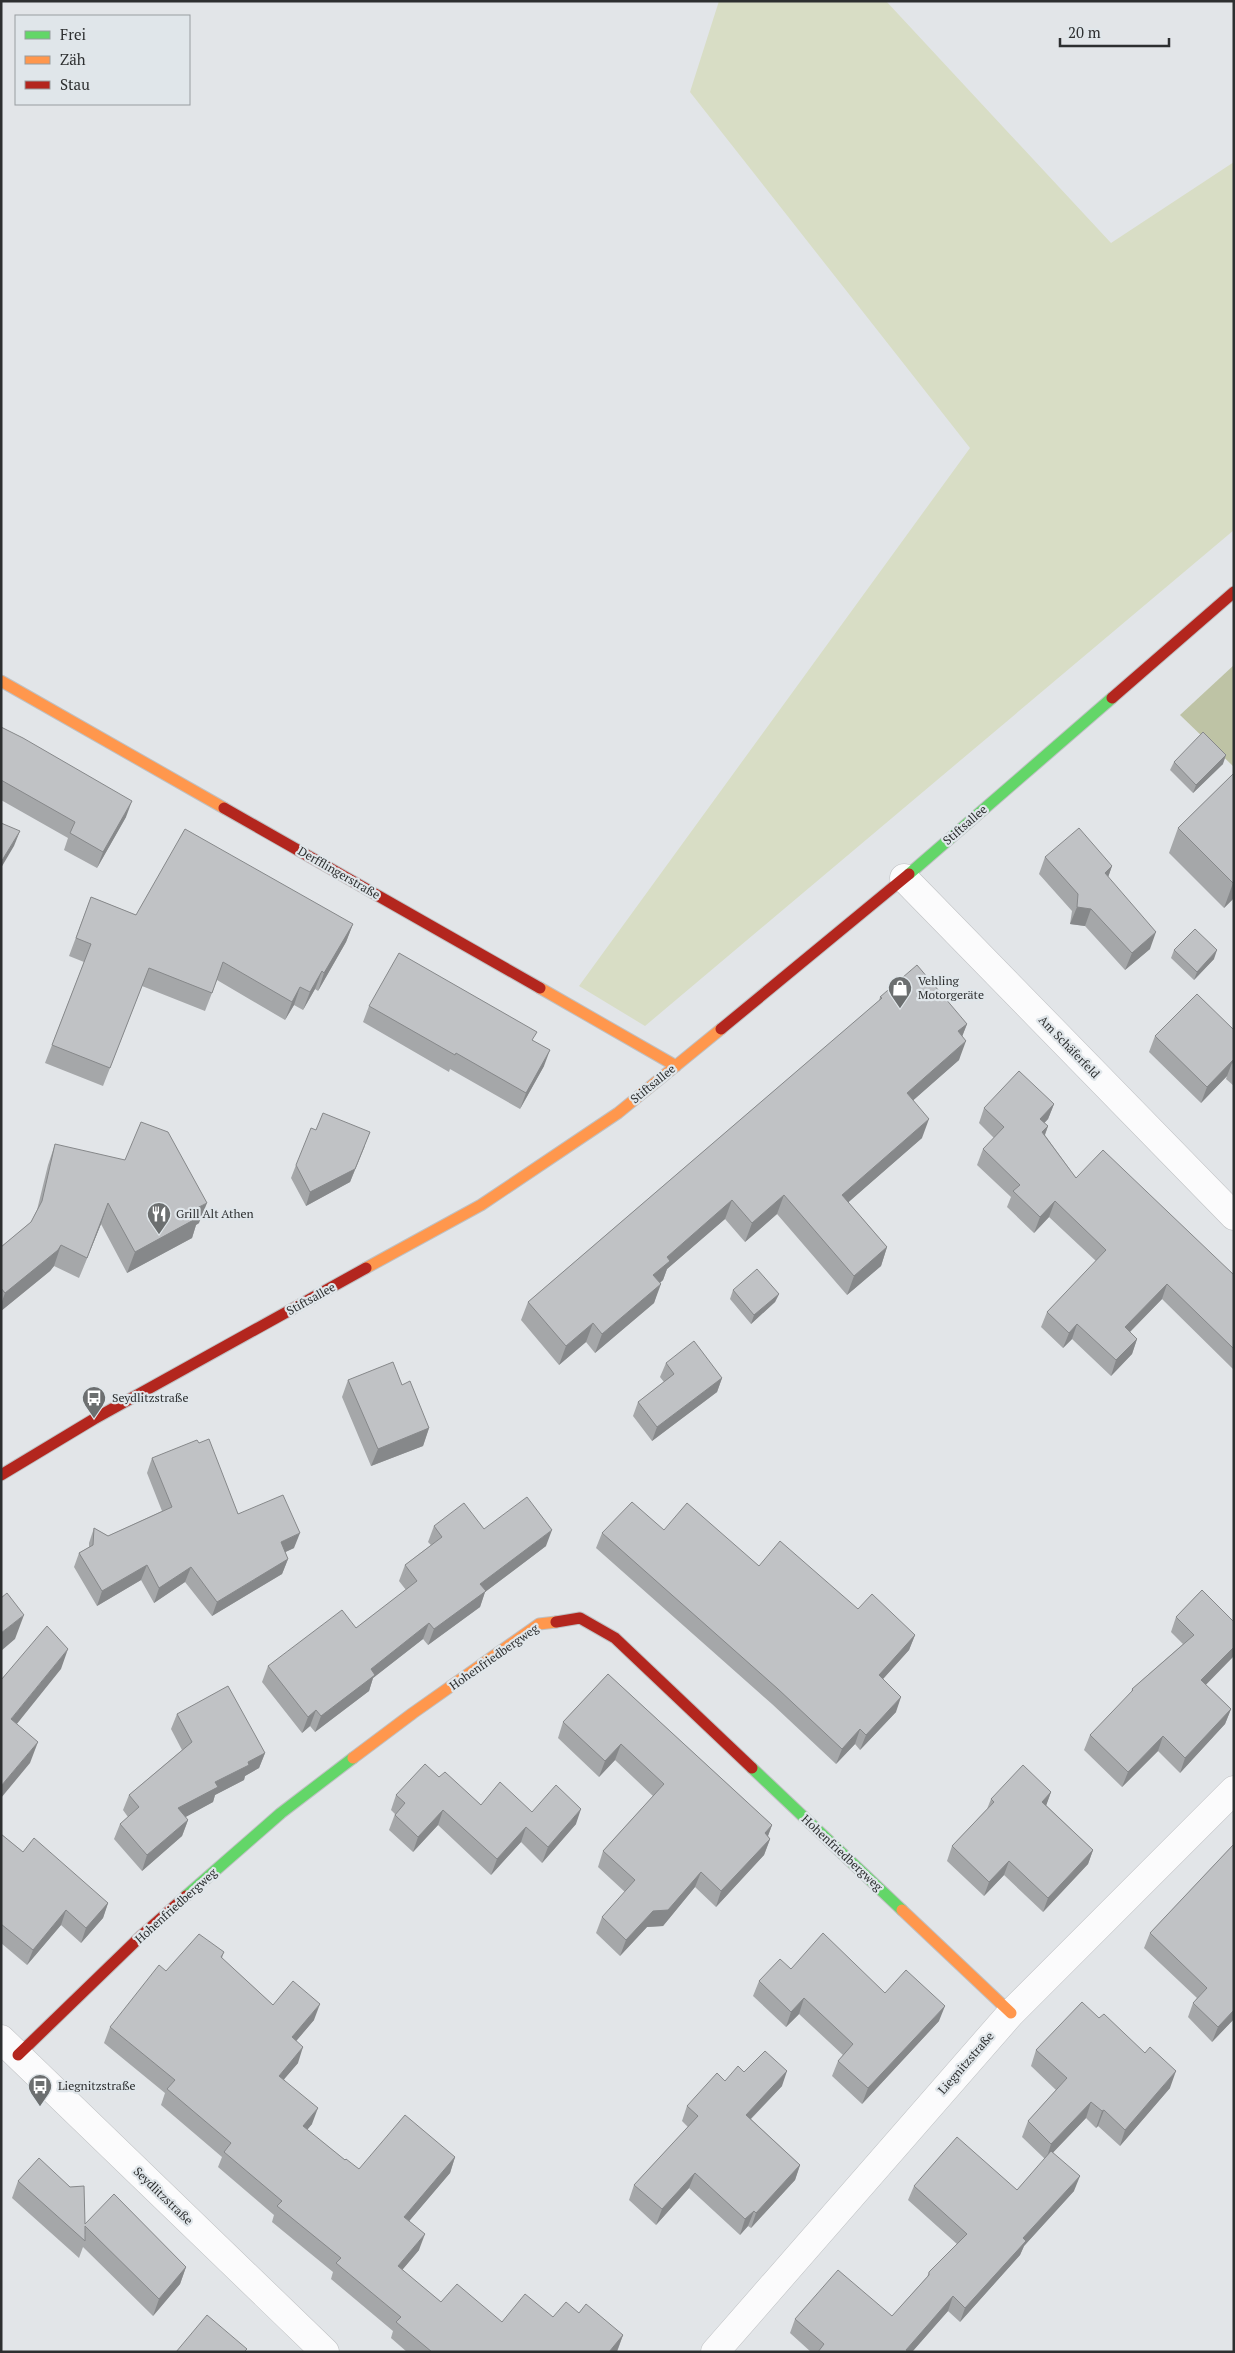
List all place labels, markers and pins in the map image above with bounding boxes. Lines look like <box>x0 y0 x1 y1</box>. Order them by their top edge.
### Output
place label: Vehling Motorgeräte <box>918 973 984 1002</box>
shop icon: Vehling Motorgeräte <box>887 975 913 1009</box>
restaurant icon: Grill Alt Athen <box>146 1201 172 1235</box>
place label: Grill Alt Athen <box>176 1206 254 1221</box>
bus stop icon: Seydlitzstraße <box>81 1385 107 1419</box>
place label: Seydlitzstraße <box>112 1390 189 1405</box>
bus stop icon: Liegnitzstraße <box>27 2073 53 2107</box>
place label: Liegnitzstraße <box>58 2078 136 2093</box>

